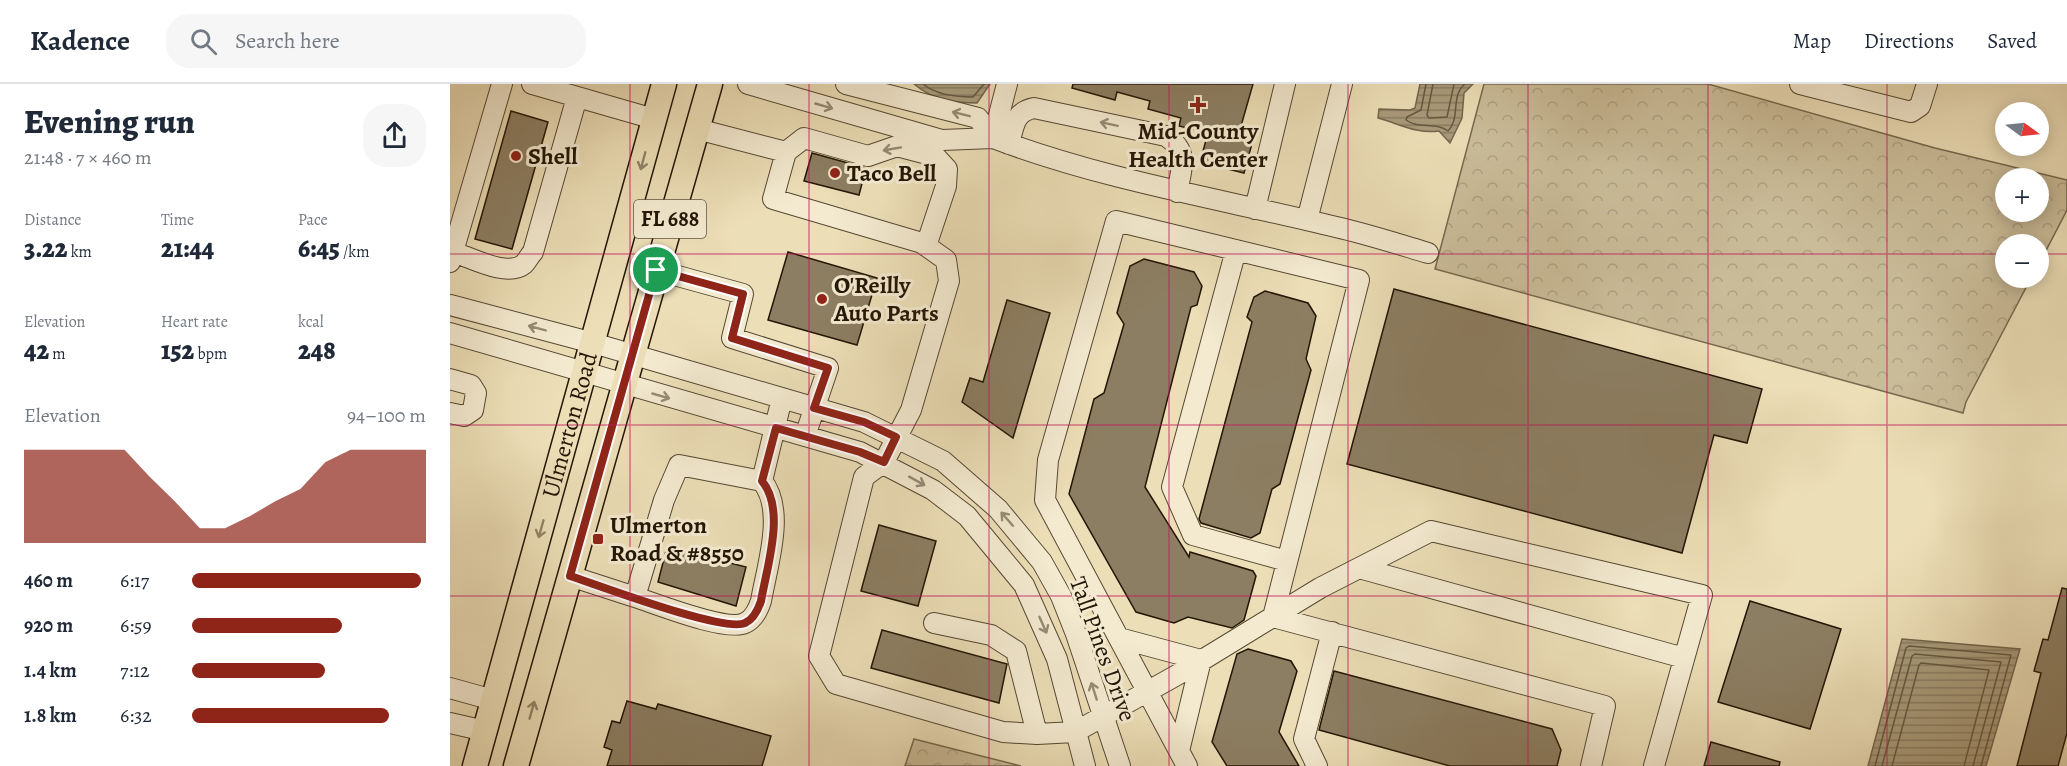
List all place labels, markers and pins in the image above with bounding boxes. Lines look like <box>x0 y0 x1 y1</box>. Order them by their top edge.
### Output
marker: Mid-County Health Center <box>1189 96 1207 114</box>
place label: Mid-County Health Center <box>1128 115 1268 175</box>
place label: Shell <box>528 140 578 172</box>
marker: Shell <box>509 149 523 163</box>
place label: Taco Bell <box>847 157 937 189</box>
marker: Taco Bell <box>828 166 842 180</box>
pin <box>630 244 681 295</box>
place label: O'Reilly Auto Parts <box>833 269 939 329</box>
marker: O'Reilly Auto Parts <box>815 292 829 306</box>
place label: Ulmerton Road & #8550 <box>610 509 744 569</box>
marker: Ulmerton Road & #8550 <box>591 532 605 546</box>

